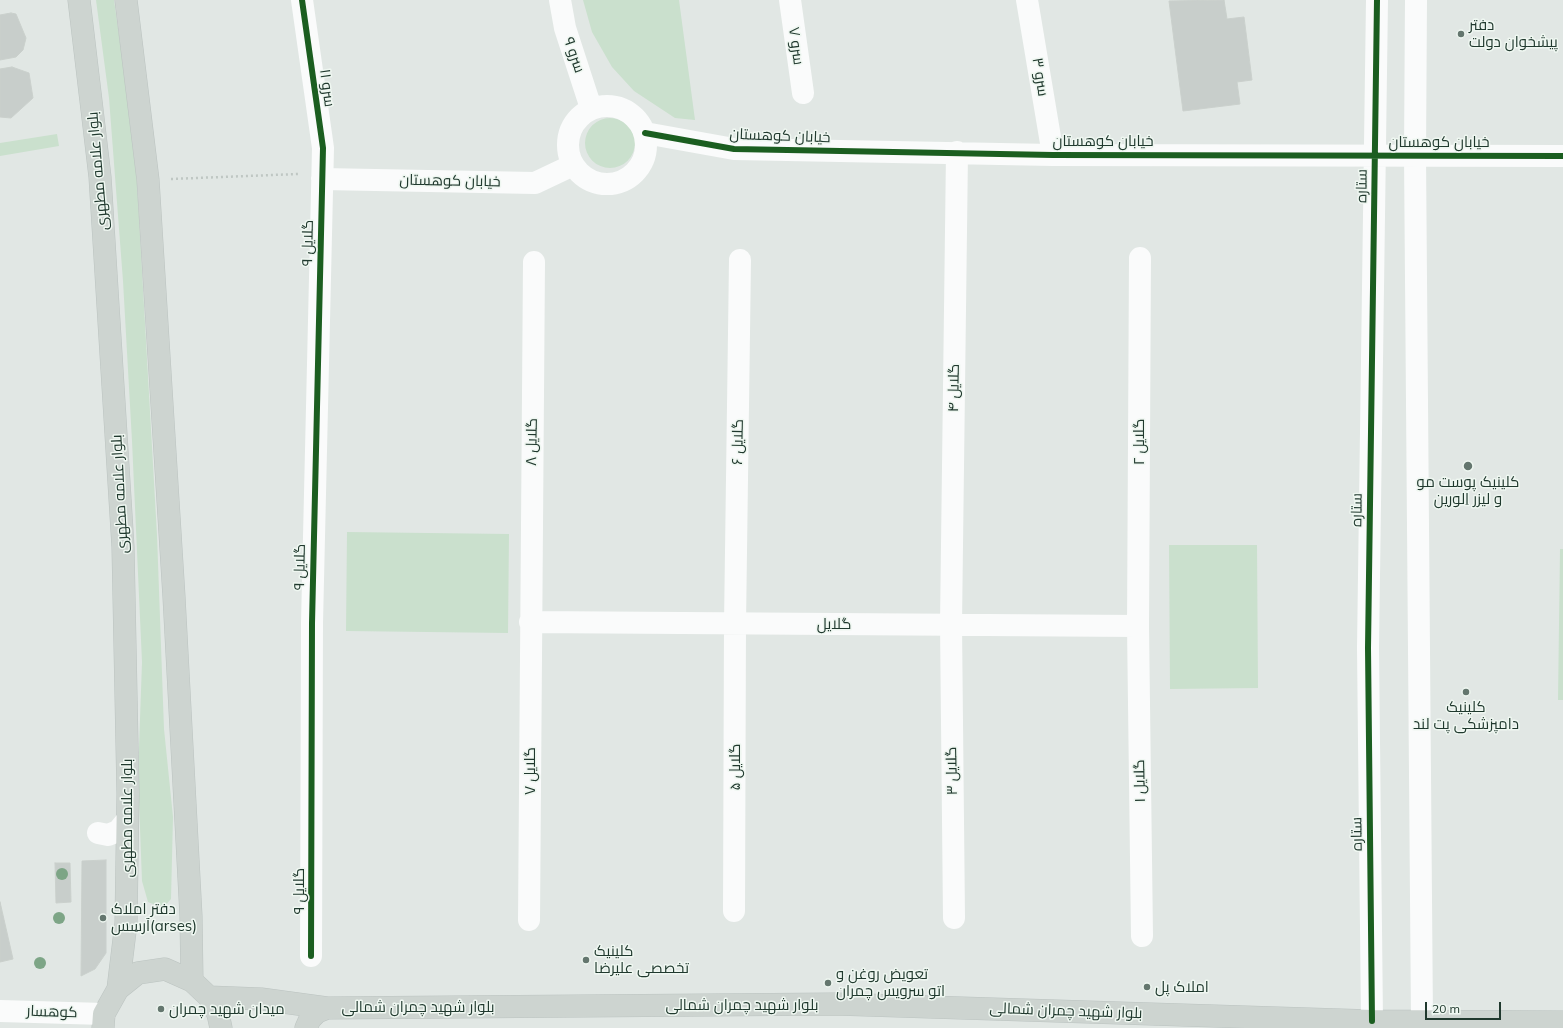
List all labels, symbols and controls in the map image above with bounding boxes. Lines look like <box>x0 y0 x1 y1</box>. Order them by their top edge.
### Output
place label: دفتر پیشخوان دولت <box>1469 16 1558 51</box>
street label: سرو ۷ <box>784 26 808 66</box>
marker: دفتر پیشخوان دولت <box>1456 29 1466 39</box>
street label: سرو ۹ <box>560 35 588 75</box>
street label: سرو ۳ <box>1028 56 1052 98</box>
street label: سرو ۱۱ <box>315 68 339 108</box>
street label: بلوار علامه مطهری <box>84 111 112 231</box>
street label: خیابان کوهستان <box>729 125 831 147</box>
street label: خیابان کوهستان <box>1052 132 1154 150</box>
street label: خیابان کوهستان <box>1388 133 1490 151</box>
street label: ستاره <box>1353 169 1371 203</box>
street label: خیابان کوهستان <box>399 171 501 191</box>
street label: گلایل ۹ <box>299 220 317 266</box>
street label: گلایل ۴ <box>945 364 963 412</box>
street label: گلایل ۸ <box>523 418 541 466</box>
street label: گلایل ۶ <box>729 419 747 465</box>
street label: گلایل ۲ <box>1130 419 1148 465</box>
street label: بلوار علامه مطهری <box>108 434 132 554</box>
marker: کلینیک پوست مو و لیزر اِلورین <box>1462 460 1474 472</box>
place label: کلینیک پوست مو و لیزر اِلورین <box>1417 473 1519 508</box>
street label: ستاره <box>1348 493 1366 527</box>
street label: گلایل ۹ <box>291 544 309 590</box>
street label: گلایل <box>817 615 851 633</box>
marker: کلینیک دامپزشکی پت لند <box>1461 687 1471 697</box>
place label: کلینیک دامپزشکی پت لند <box>1413 698 1519 733</box>
street label: گلایل ۵ <box>726 744 744 790</box>
street label: گلایل ۳ <box>943 746 961 796</box>
street label: گلایل ۷ <box>521 747 539 795</box>
street label: بلوار علامه مطهری <box>118 758 136 878</box>
street label: گلایل ۱ <box>1131 759 1149 803</box>
street label: ستاره <box>1348 817 1366 851</box>
street label: گلایل ۹ <box>290 868 308 914</box>
place label: دفتر املاک آرسِس(arses) <box>111 900 197 935</box>
marker: دفتر املاک آرسِس(arses) <box>98 913 108 923</box>
place label: کلینیک تخصصی علیرضا <box>594 942 689 977</box>
marker: کلینیک تخصصی علیرضا <box>581 955 591 965</box>
place label: تعویض روغن و اتو سرویس چمران <box>836 965 945 1000</box>
marker: تعویض روغن و اتو سرویس چمران <box>823 978 833 988</box>
place label: املاک پل <box>1155 978 1209 996</box>
marker: املاک پل <box>1142 982 1152 992</box>
scale bar <box>1427 994 1503 1020</box>
street label: بلوار شهید چمران شمالی <box>665 996 819 1014</box>
street label: بلوار شهید چمران شمالی <box>341 998 495 1016</box>
street label: بلوار شهید چمران شمالی <box>989 999 1143 1023</box>
place label: میدان شهید چمران <box>169 1000 285 1018</box>
text: 20 m <box>1432 1001 1460 1016</box>
street label: کوهسار <box>26 1002 78 1022</box>
marker: میدان شهید چمران <box>156 1004 166 1014</box>

